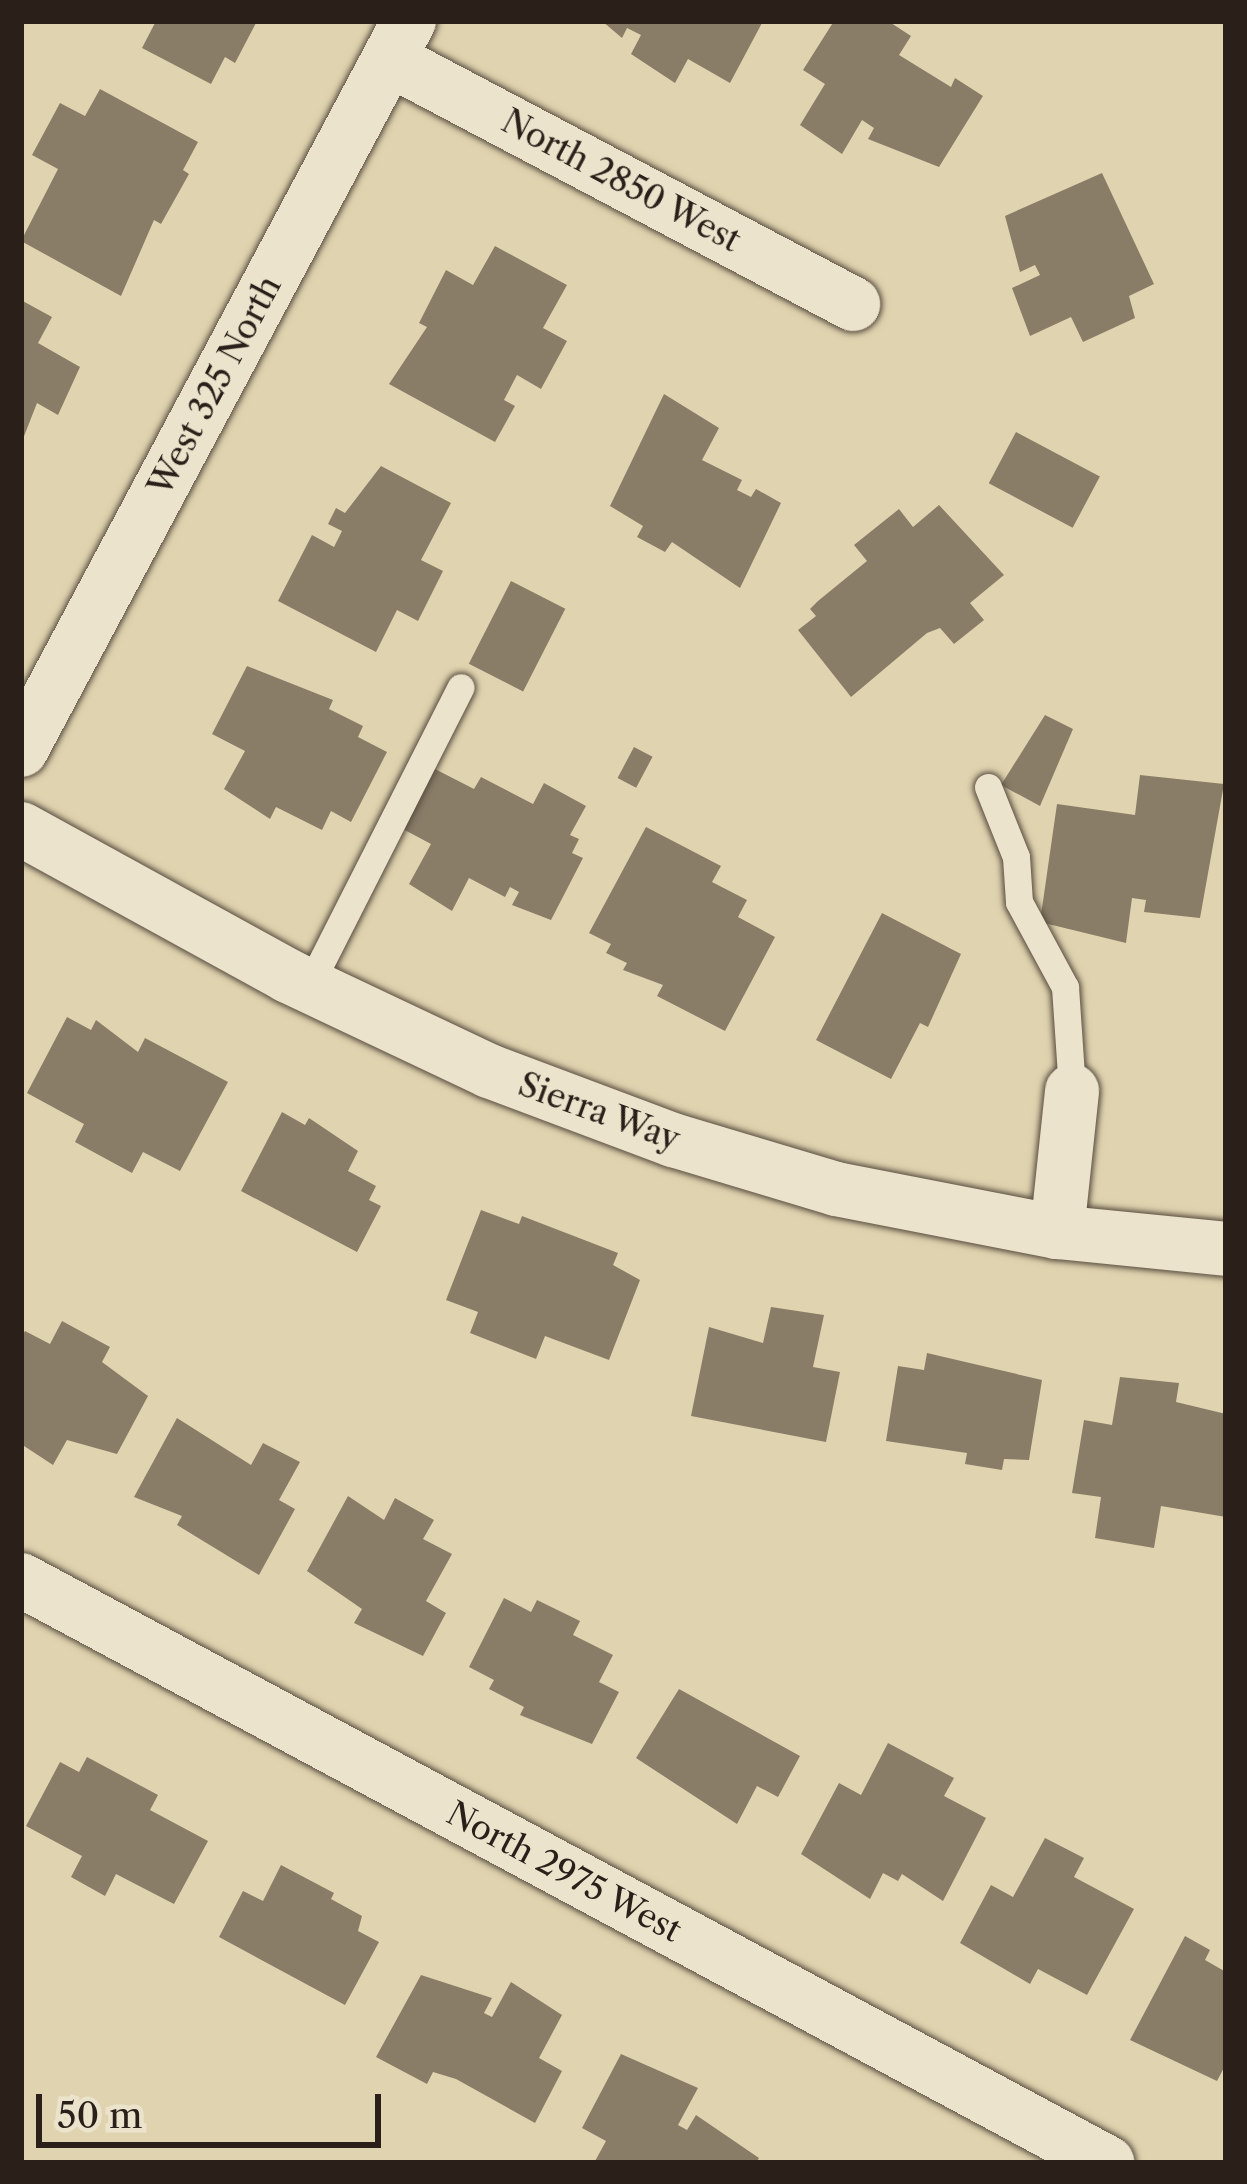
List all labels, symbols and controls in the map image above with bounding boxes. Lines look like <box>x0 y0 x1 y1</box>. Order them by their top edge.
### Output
street label: North 2850 West <box>495 101 747 261</box>
street label: West 325 North <box>140 269 290 503</box>
street label: Sierra Way <box>512 1064 686 1160</box>
street label: North 2975 West <box>440 1793 688 1951</box>
scale bar <box>42 2070 387 2144</box>
text: 50 m <box>57 2093 142 2137</box>

